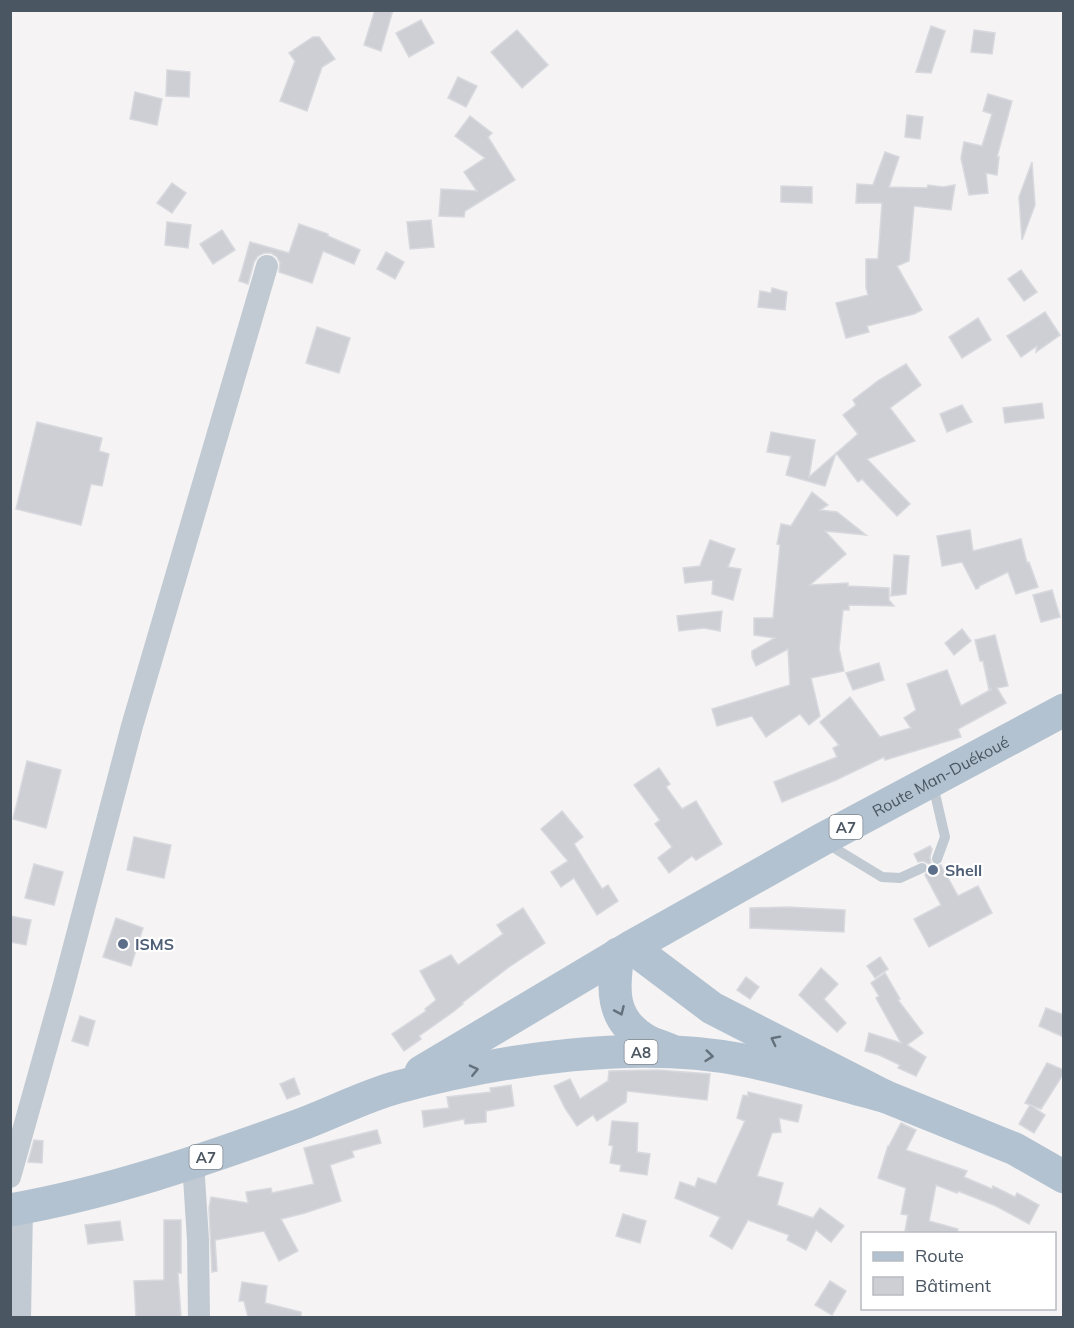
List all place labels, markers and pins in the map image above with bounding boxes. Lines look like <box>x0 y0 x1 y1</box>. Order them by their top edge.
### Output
place label: Shell <box>945 860 982 880</box>
marker: Shell <box>926 863 940 877</box>
place label: ISMS <box>135 934 174 954</box>
marker: ISMS <box>116 937 130 951</box>

